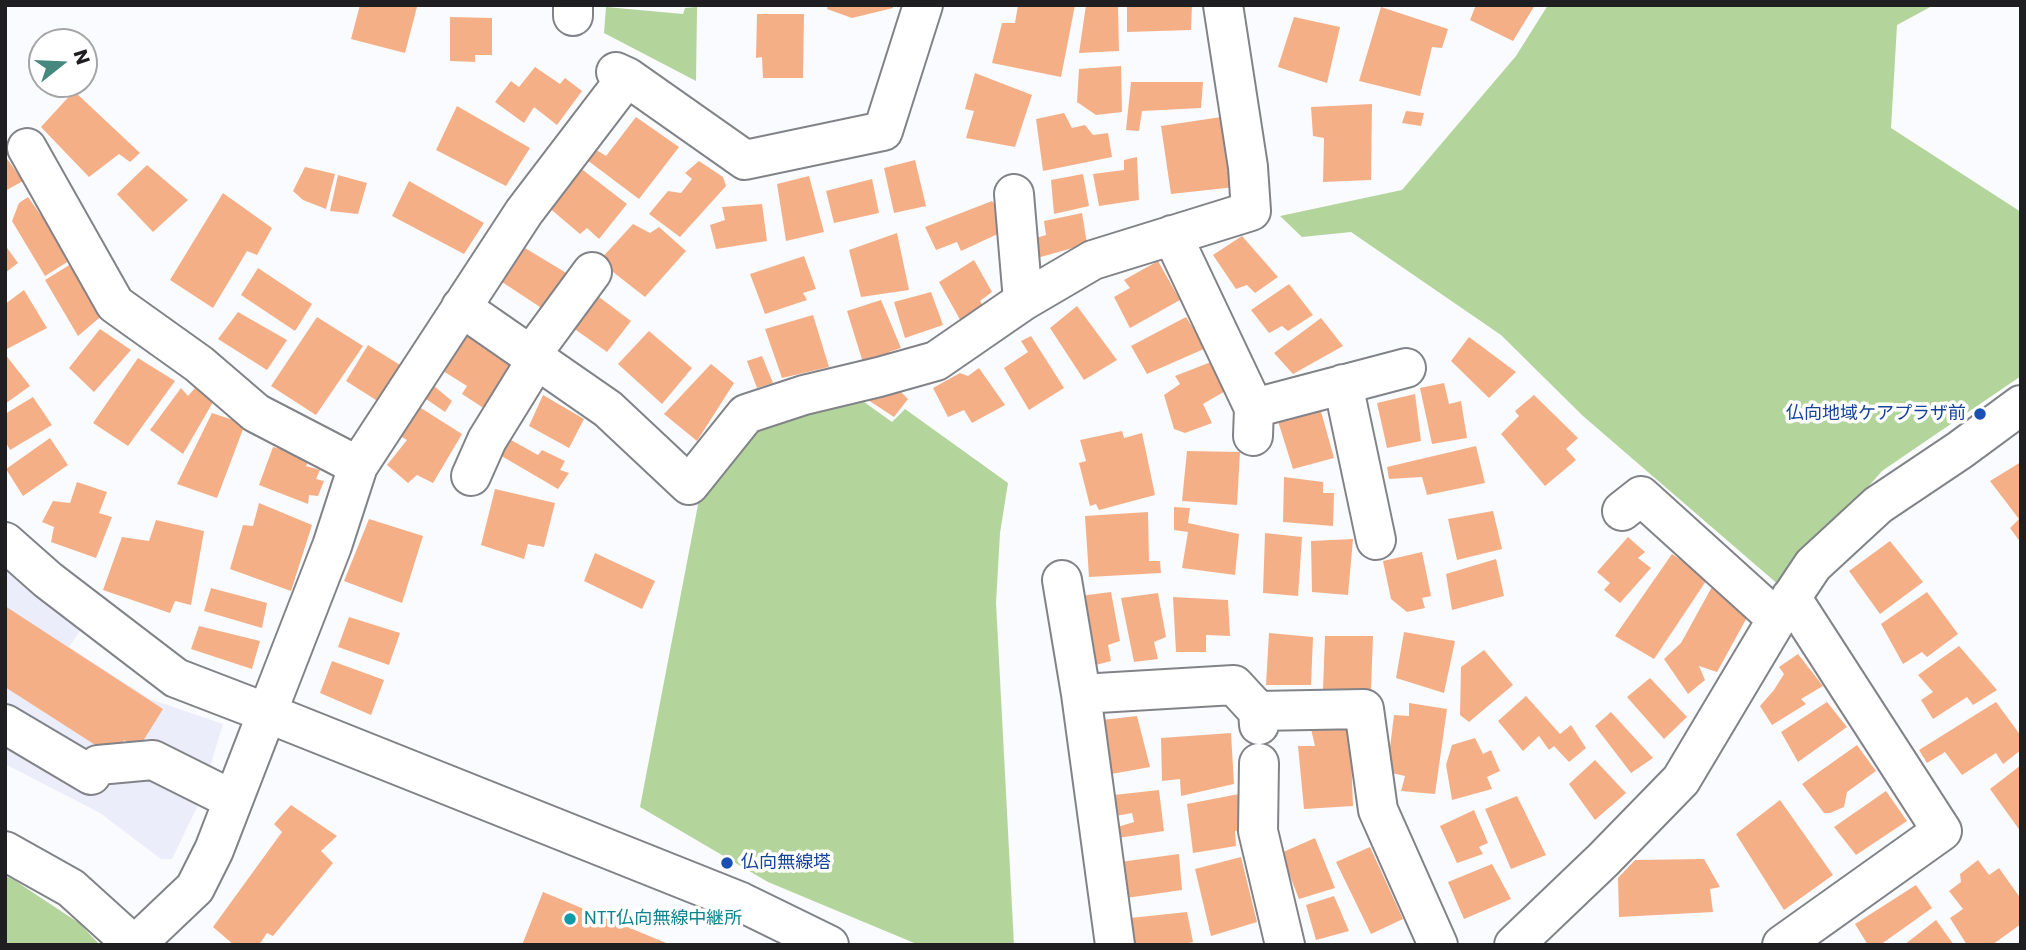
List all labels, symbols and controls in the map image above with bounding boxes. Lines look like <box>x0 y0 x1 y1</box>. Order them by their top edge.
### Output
north arrow <box>28 28 98 98</box>
text: N <box>66 46 97 68</box>
place label: 仏向地域ケアプラザ前 <box>1786 403 1966 425</box>
marker: 仏向地域ケアプラザ前 <box>1972 406 1988 422</box>
place label: 仏向無線塔 <box>741 852 831 874</box>
marker: 仏向無線塔 <box>719 855 735 871</box>
place label: NTT仏向無線中継所 <box>584 908 742 930</box>
marker: NTT仏向無線中継所 <box>562 911 578 927</box>

